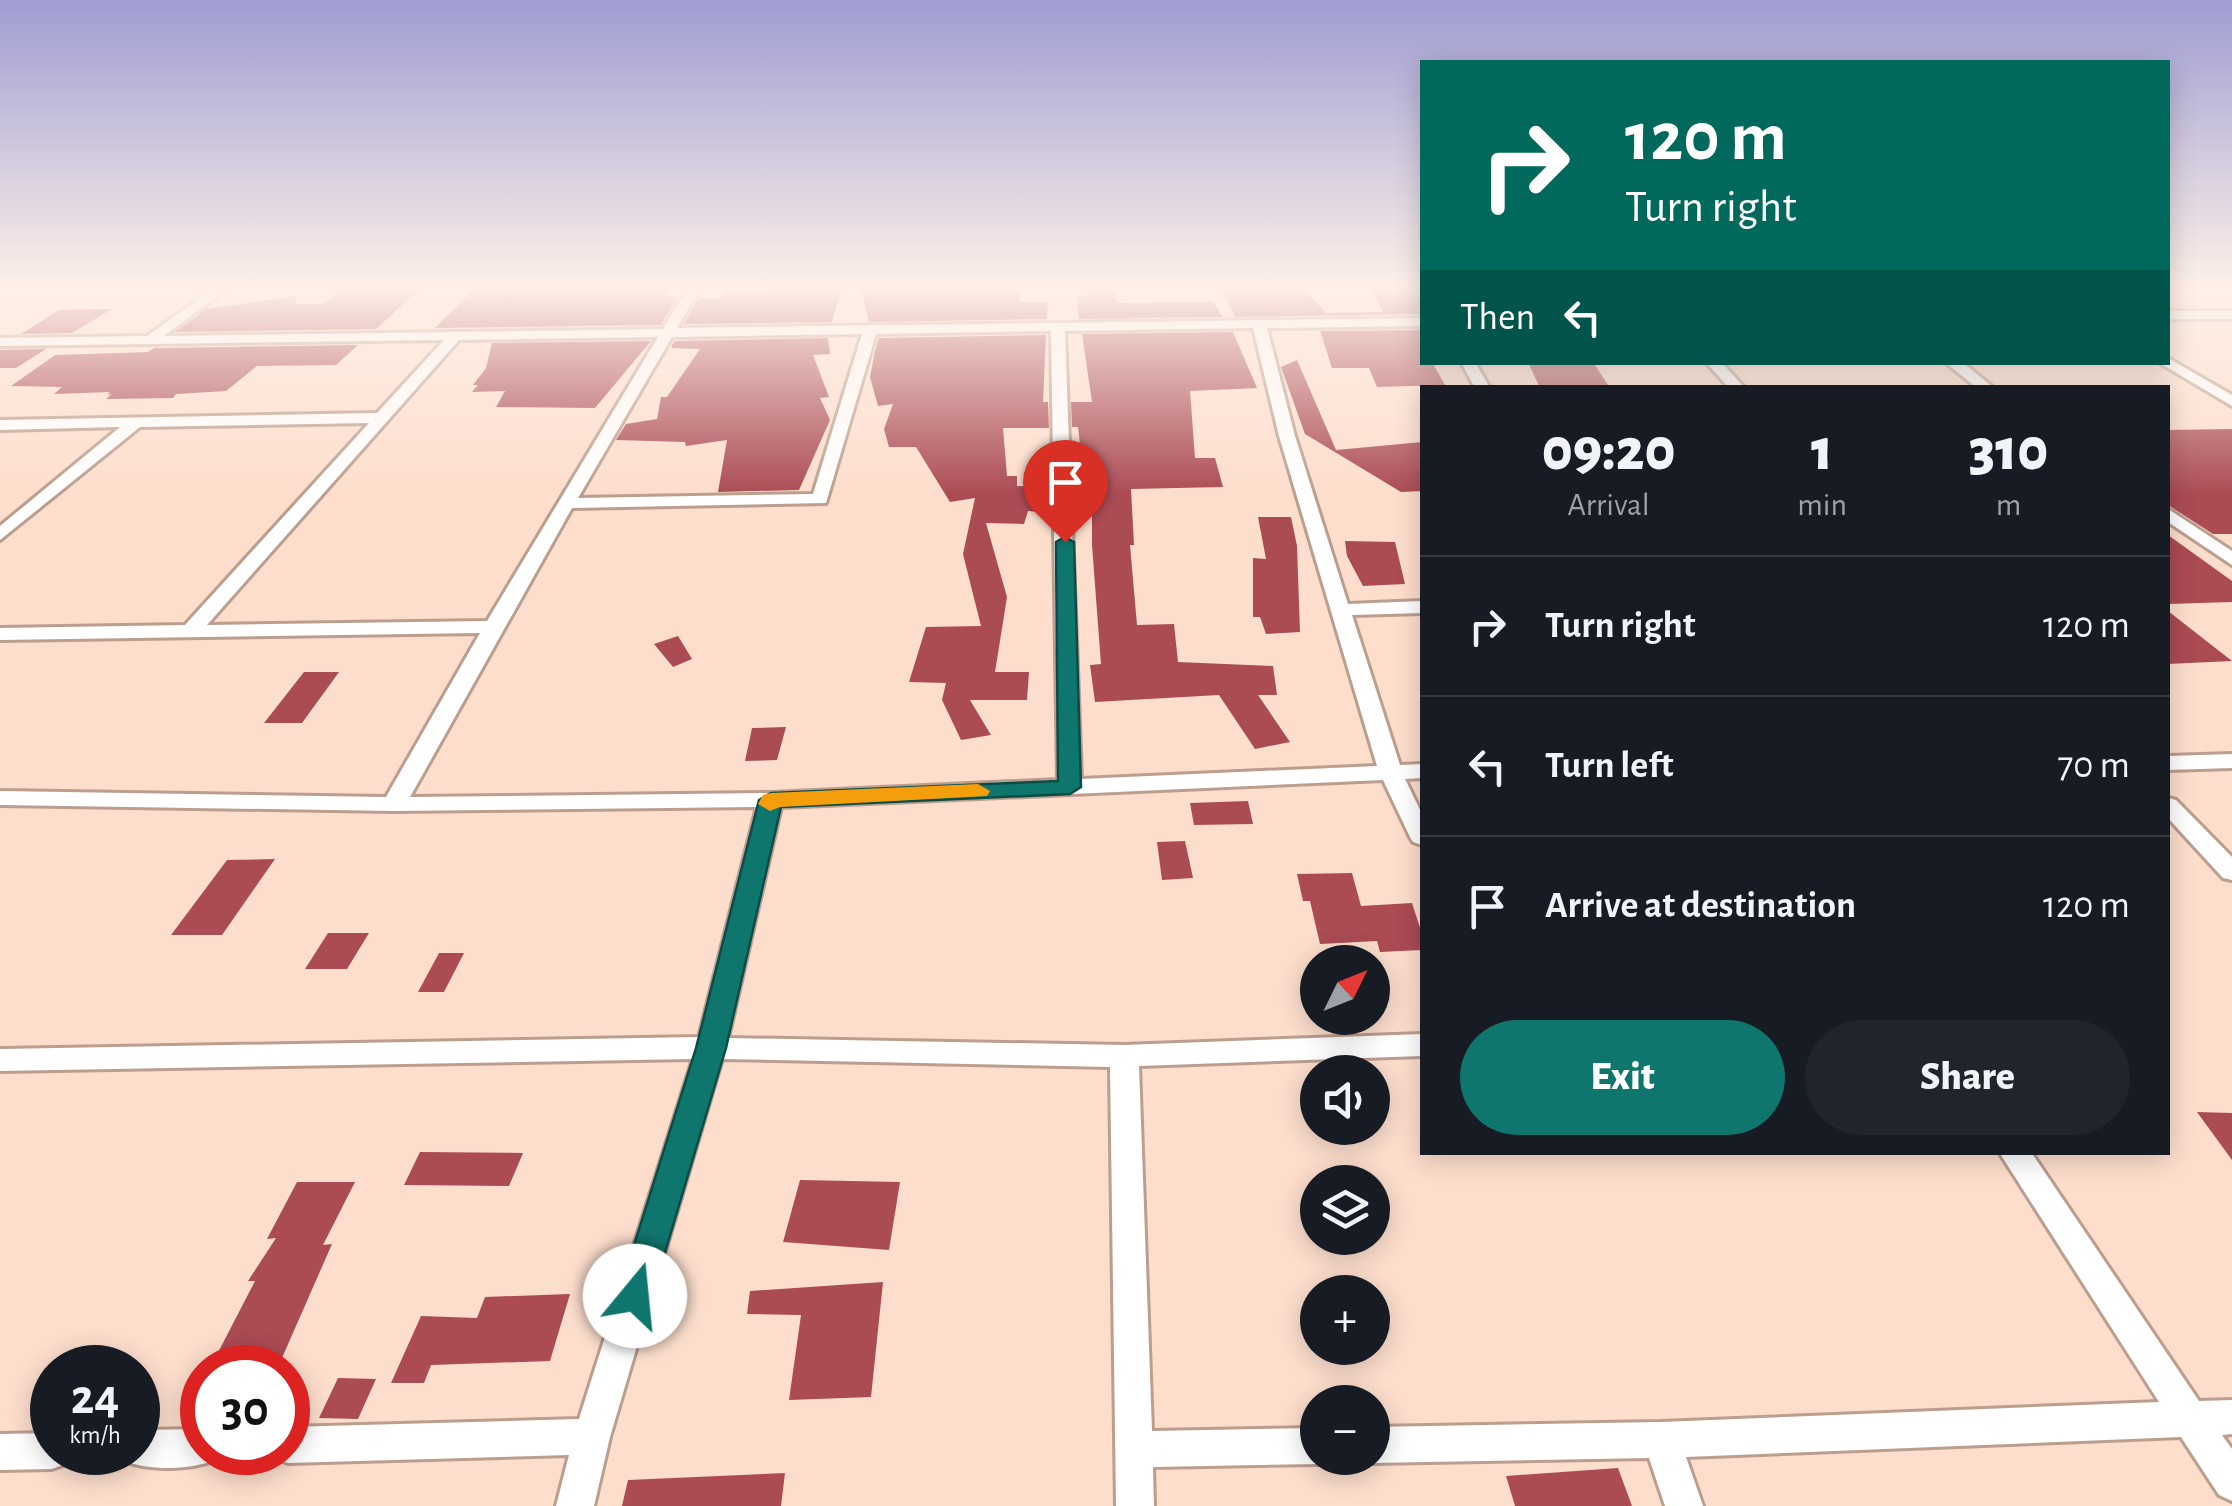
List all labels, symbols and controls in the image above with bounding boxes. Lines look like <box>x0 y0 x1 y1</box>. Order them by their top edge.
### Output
icon: right <box>1460 100 1590 230</box>
text: 120 m <box>1625 103 1787 173</box>
text: Turn right <box>1625 185 1797 230</box>
icon: left <box>1555 290 1610 345</box>
text: Then <box>1460 299 1535 337</box>
text: 09:20 <box>1542 421 1676 481</box>
text: 1 <box>1811 421 1833 481</box>
text: 310 <box>1969 421 2048 481</box>
pin <box>1023 440 1108 543</box>
icon: arrive <box>1038 455 1093 510</box>
text: Arrival <box>1567 489 1650 521</box>
text: min <box>1797 489 1847 521</box>
text: m <box>1996 489 2021 521</box>
icon: right <box>1460 599 1515 654</box>
text: Turn right <box>1545 607 1695 645</box>
text: 120 m <box>2043 607 2130 645</box>
icon: left <box>1460 739 1515 794</box>
text: Turn left <box>1545 747 1673 785</box>
text: 70 m <box>2057 747 2130 785</box>
icon: arrive <box>1460 879 1515 934</box>
text: Arrive at destination <box>1545 887 1856 925</box>
text: 120 m <box>2043 887 2130 925</box>
north arrow <box>1300 945 1390 1035</box>
map controls <box>1300 945 1390 1475</box>
button: Exit <box>1460 1020 1785 1135</box>
button: Share <box>1805 1020 2130 1135</box>
button: sound <box>1300 1055 1390 1145</box>
button: layers <box>1300 1165 1390 1255</box>
position arrow <box>583 1244 687 1348</box>
button: + <box>1300 1275 1390 1365</box>
speed limit sign: 30 <box>180 1345 310 1475</box>
text: 24 <box>71 1373 119 1423</box>
button: − <box>1300 1385 1390 1475</box>
text: km/h <box>69 1423 121 1448</box>

